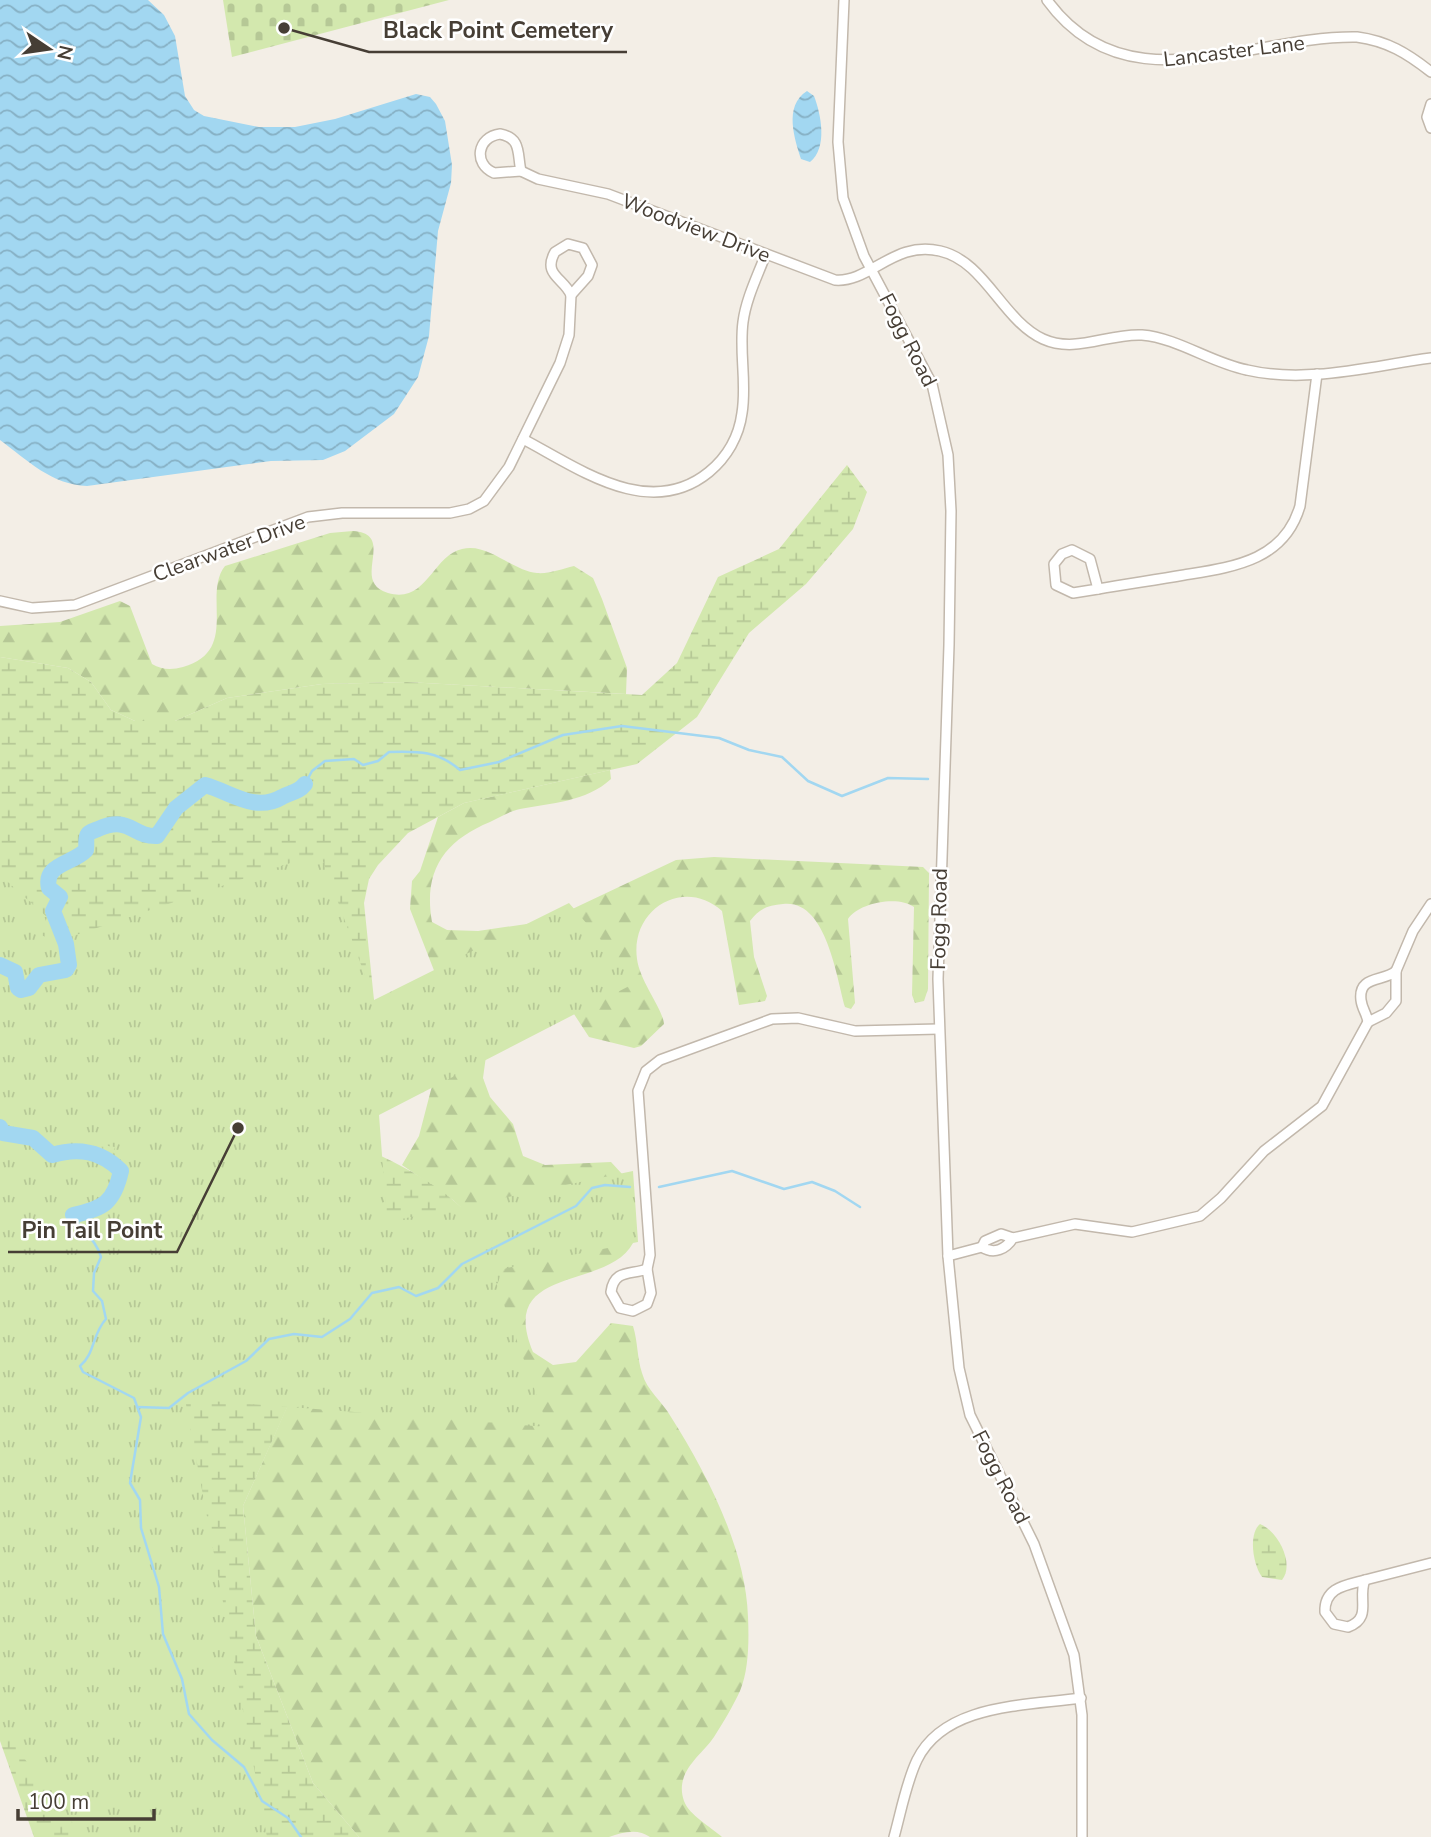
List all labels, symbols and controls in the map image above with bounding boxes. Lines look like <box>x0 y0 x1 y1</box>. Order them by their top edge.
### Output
callout: Black Point Cemetery <box>369 8 627 52</box>
north arrow <box>14 14 84 84</box>
text: Black Point Cemetery <box>383 15 614 46</box>
street label: Lancaster Lane <box>1162 28 1306 74</box>
text: N <box>50 43 79 62</box>
street label: Woodview Drive <box>618 187 774 269</box>
street label: Fogg Road <box>872 288 944 392</box>
street label: Clearwater Drive <box>149 507 309 589</box>
street label: Fogg Road <box>924 868 954 970</box>
callout: Pin Tail Point <box>8 1208 177 1252</box>
text: Pin Tail Point <box>22 1215 163 1246</box>
street label: Fogg Road <box>965 1425 1037 1529</box>
scale bar <box>18 1778 154 1822</box>
text: 100 m <box>28 1788 89 1816</box>

